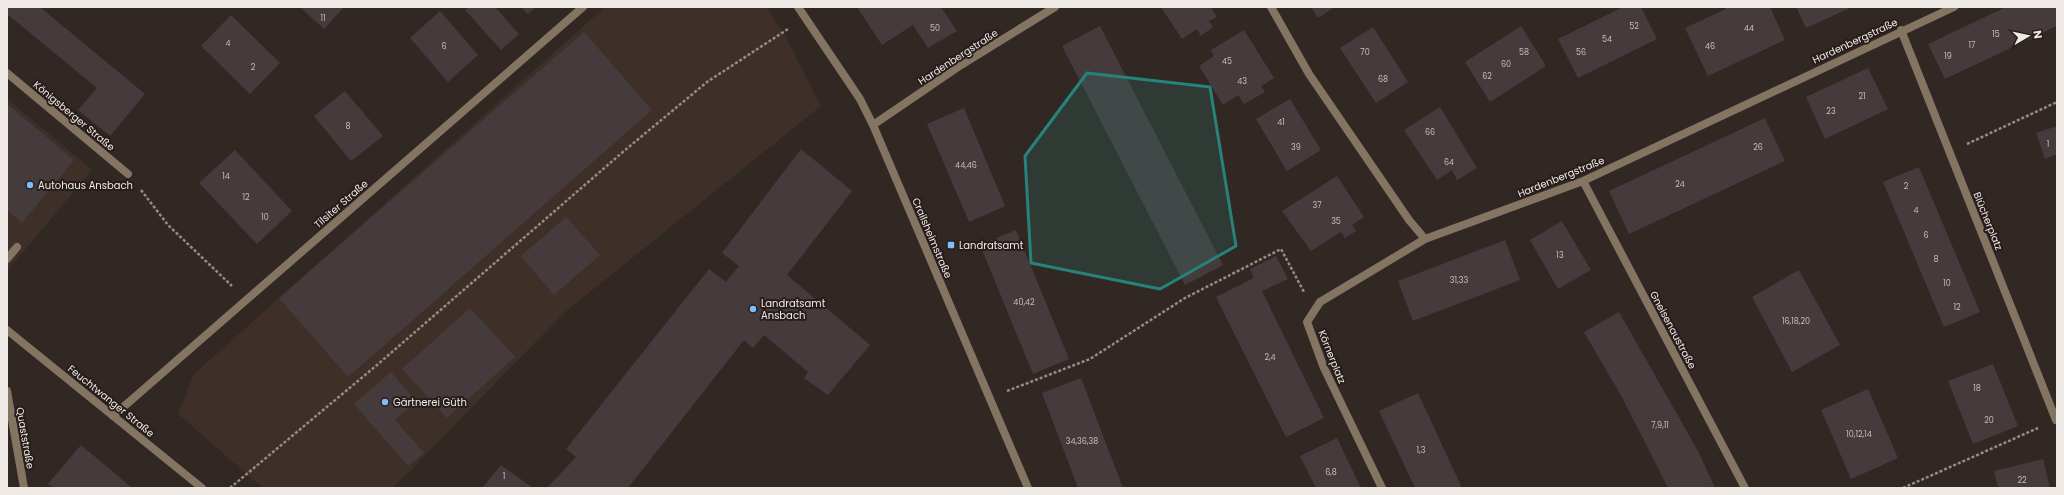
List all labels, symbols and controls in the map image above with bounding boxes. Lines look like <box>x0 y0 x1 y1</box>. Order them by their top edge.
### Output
house number: 11 <box>320 13 326 24</box>
street label: Hardenbergstraße <box>1810 15 1900 67</box>
north arrow <box>2008 16 2048 56</box>
house number: 52 <box>1629 21 1639 32</box>
house number: 50 <box>930 23 940 34</box>
house number: 44 <box>1744 23 1754 34</box>
street label: Hardenbergstraße <box>915 25 1001 89</box>
house number: 15 <box>1992 29 2000 40</box>
text: N <box>2029 29 2046 40</box>
house number: 54 <box>1602 34 1612 45</box>
house number: 4 <box>225 38 231 49</box>
house number: 17 <box>1969 40 1976 51</box>
house number: 6 <box>441 41 447 52</box>
house number: 46 <box>1705 41 1715 52</box>
house number: 70 <box>1360 47 1370 58</box>
house number: 58 <box>1519 47 1529 58</box>
house number: 56 <box>1576 47 1586 58</box>
house number: 19 <box>1944 51 1952 62</box>
house number: 45 <box>1222 56 1232 67</box>
house number: 60 <box>1501 59 1511 70</box>
house number: 2 <box>251 62 256 73</box>
house number: 62 <box>1482 71 1492 82</box>
house number: 68 <box>1378 74 1388 85</box>
house number: 43 <box>1237 76 1247 87</box>
street label: Königsberger Straße <box>30 77 118 155</box>
house number: 21 <box>1858 91 1866 102</box>
house number: 23 <box>1826 106 1836 117</box>
house number: 41 <box>1277 117 1285 128</box>
house number: 8 <box>345 121 351 132</box>
house number: 66 <box>1425 127 1435 138</box>
house number: 1 <box>2047 139 2049 150</box>
house number: 39 <box>1291 142 1301 153</box>
house number: 26 <box>1753 142 1763 153</box>
street label: Hardenbergstraße <box>1515 153 1607 201</box>
house number: 64 <box>1444 157 1454 168</box>
house number: 44,46 <box>955 160 977 171</box>
house number: 14 <box>222 171 230 182</box>
street label: Tilsiter Straße <box>311 176 371 232</box>
place label: Autohaus Ansbach <box>38 178 133 193</box>
house number: 24 <box>1675 179 1685 190</box>
marker: Autohaus Ansbach <box>25 180 35 190</box>
house number: 2 <box>1904 181 1909 192</box>
street label: Blücherplatz <box>1970 190 2007 253</box>
house number: 12 <box>242 192 250 203</box>
street label: Crailsheimstraße <box>908 195 956 281</box>
house number: 37 <box>1312 200 1322 211</box>
house number: 4 <box>1913 205 1919 216</box>
house number: 10 <box>261 212 269 223</box>
house number: 35 <box>1331 216 1341 227</box>
house number: 6 <box>1923 230 1929 241</box>
place label: Landratsamt <box>959 238 1024 253</box>
marker: Landratsamt <box>946 240 956 250</box>
house number: 13 <box>1556 250 1564 261</box>
house number: 8 <box>1933 254 1939 265</box>
house number: 31,33 <box>1450 275 1468 286</box>
house number: 10 <box>1943 278 1951 289</box>
street label: Gneisenaustraße <box>1646 288 1700 372</box>
place label: Landratsamt Ansbach <box>761 296 826 323</box>
house number: 40,42 <box>1013 297 1035 308</box>
house number: 12 <box>1953 302 1961 313</box>
marker: Landratsamt Ansbach <box>748 304 758 314</box>
house number: 16,18,20 <box>1782 316 1810 327</box>
street label: Körnerplatz <box>1314 328 1350 386</box>
house number: 2,4 <box>1264 352 1276 363</box>
street label: Feuchtwanger Straße <box>65 361 157 441</box>
house number: 18 <box>1973 383 1981 394</box>
place label: Gärtnerei Güth <box>393 395 467 410</box>
marker: Gärtnerei Güth <box>380 397 390 407</box>
street label: Quaststraße <box>12 406 38 470</box>
house number: 20 <box>1984 415 1994 426</box>
house number: 7,9,11 <box>1651 420 1669 431</box>
house number: 10,12,14 <box>1846 429 1872 440</box>
house number: 34,36,38 <box>1066 436 1098 447</box>
house number: 1,3 <box>1417 445 1426 456</box>
house number: 6,8 <box>1325 467 1337 478</box>
house number: 1 <box>503 471 505 482</box>
house number: 22 <box>2017 475 2027 486</box>

